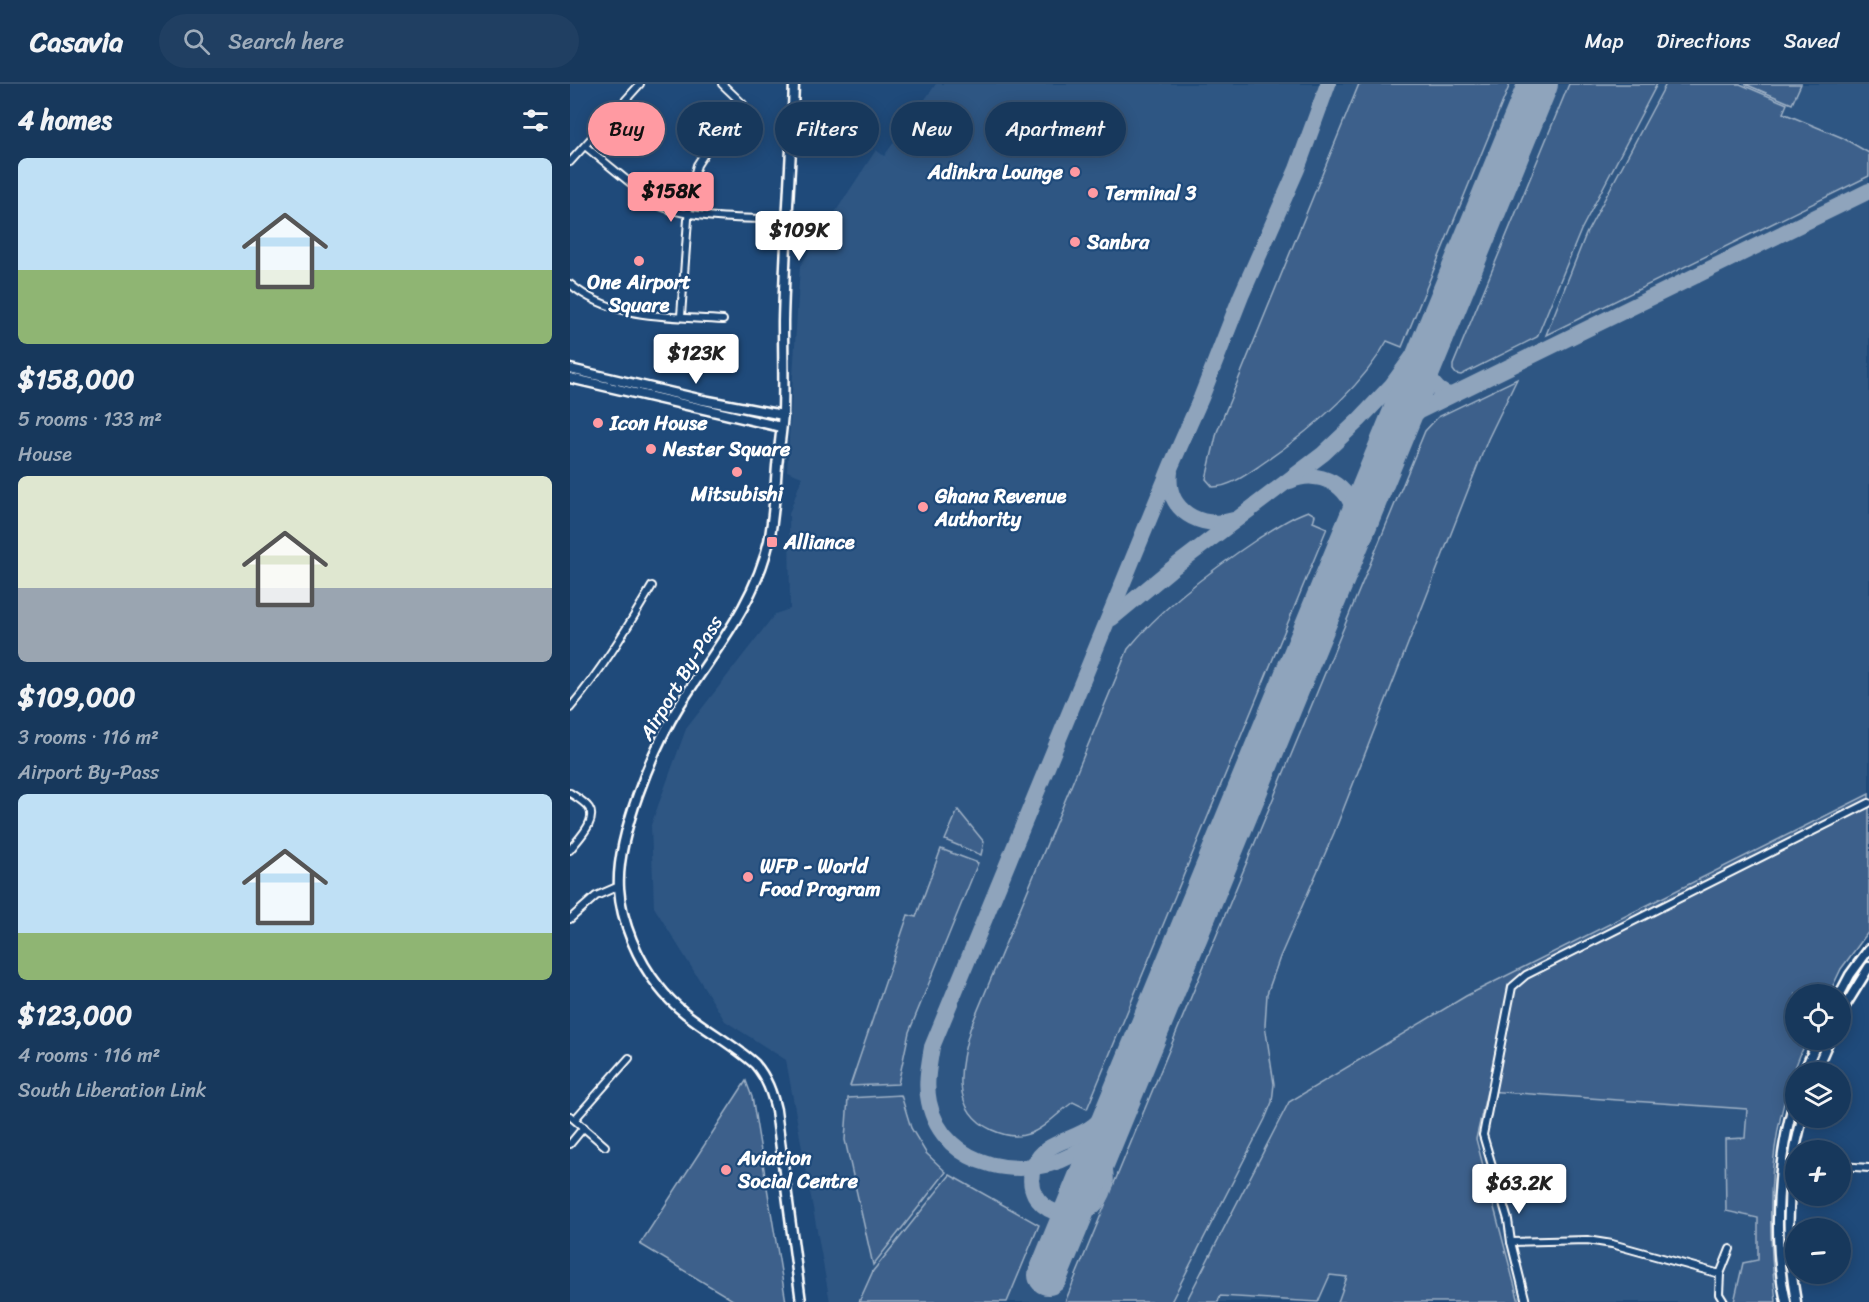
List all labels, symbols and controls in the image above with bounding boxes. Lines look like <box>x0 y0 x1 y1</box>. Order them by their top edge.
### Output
search box <box>159 14 579 68</box>
text: Casavia <box>30 17 123 66</box>
text: Search here <box>228 22 344 61</box>
text: Map <box>1585 22 1623 60</box>
text: Directions <box>1656 22 1751 60</box>
text: Saved <box>1784 22 1839 60</box>
icon: search <box>180 25 213 58</box>
text: 4 homes <box>18 97 112 143</box>
chip: Buy <box>588 102 665 156</box>
chip: Rent <box>677 102 763 156</box>
chip: Filters <box>775 102 879 156</box>
chip: New <box>891 102 973 156</box>
chip: Apartment <box>985 102 1126 156</box>
icon: filters <box>519 104 552 137</box>
place label: Adinkra Lounge <box>927 155 1064 190</box>
marker: Adinkra Lounge <box>1068 165 1082 179</box>
pin: $158K <box>629 172 713 223</box>
text: $158K <box>642 174 700 209</box>
place label: Terminal 3 <box>1105 176 1196 211</box>
marker: Terminal 3 <box>1086 186 1100 200</box>
icon: home <box>231 197 339 305</box>
pin: $109K <box>757 211 841 262</box>
text: $109K <box>769 213 829 248</box>
place label: Sanbra <box>1086 225 1150 260</box>
marker: Sanbra <box>1068 235 1082 249</box>
marker: One Airport Square <box>632 254 646 268</box>
place label: One Airport Square <box>587 265 691 323</box>
pin: $123K <box>654 334 738 385</box>
text: $123K <box>668 336 724 371</box>
text: $158,000 <box>18 356 135 402</box>
text: 5 rooms · 133 m² <box>18 402 162 437</box>
place label: Icon House <box>609 406 708 441</box>
marker: Icon House <box>591 416 605 430</box>
place label: Nester Square <box>662 432 791 467</box>
text: House <box>18 437 72 472</box>
marker: Nester Square <box>644 442 658 456</box>
marker: Mitsubishi <box>730 465 744 479</box>
place label: Mitsubishi <box>690 477 784 512</box>
place label: Ghana Revenue Authority <box>934 479 1067 537</box>
marker: Ghana Revenue Authority <box>916 500 930 514</box>
icon: home <box>231 515 339 623</box>
place label: Alliance <box>783 525 855 560</box>
marker: Alliance <box>765 535 779 549</box>
street label: Airport By-Pass <box>629 608 733 748</box>
text: $109,000 <box>18 674 135 720</box>
text: 3 rooms · 116 m² <box>18 720 159 755</box>
text: Airport By-Pass <box>18 755 159 790</box>
icon: home <box>231 833 339 941</box>
place label: WFP - World Food Program <box>759 849 881 907</box>
marker: WFP - World Food Program <box>741 870 755 884</box>
map controls <box>1785 984 1851 1284</box>
button: locate <box>1785 984 1851 1050</box>
text: $123,000 <box>18 992 132 1038</box>
text: 4 rooms · 116 m² <box>18 1038 160 1073</box>
button: layers <box>1785 1062 1851 1128</box>
text: South Liberation Link <box>18 1073 206 1108</box>
button: + <box>1785 1140 1851 1206</box>
place label: Aviation Social Centre <box>737 1141 859 1199</box>
marker: Aviation Social Centre <box>719 1163 733 1177</box>
pin: $63.2K <box>1470 1164 1568 1215</box>
text: $63.2K <box>1486 1166 1552 1201</box>
button: − <box>1785 1218 1851 1284</box>

